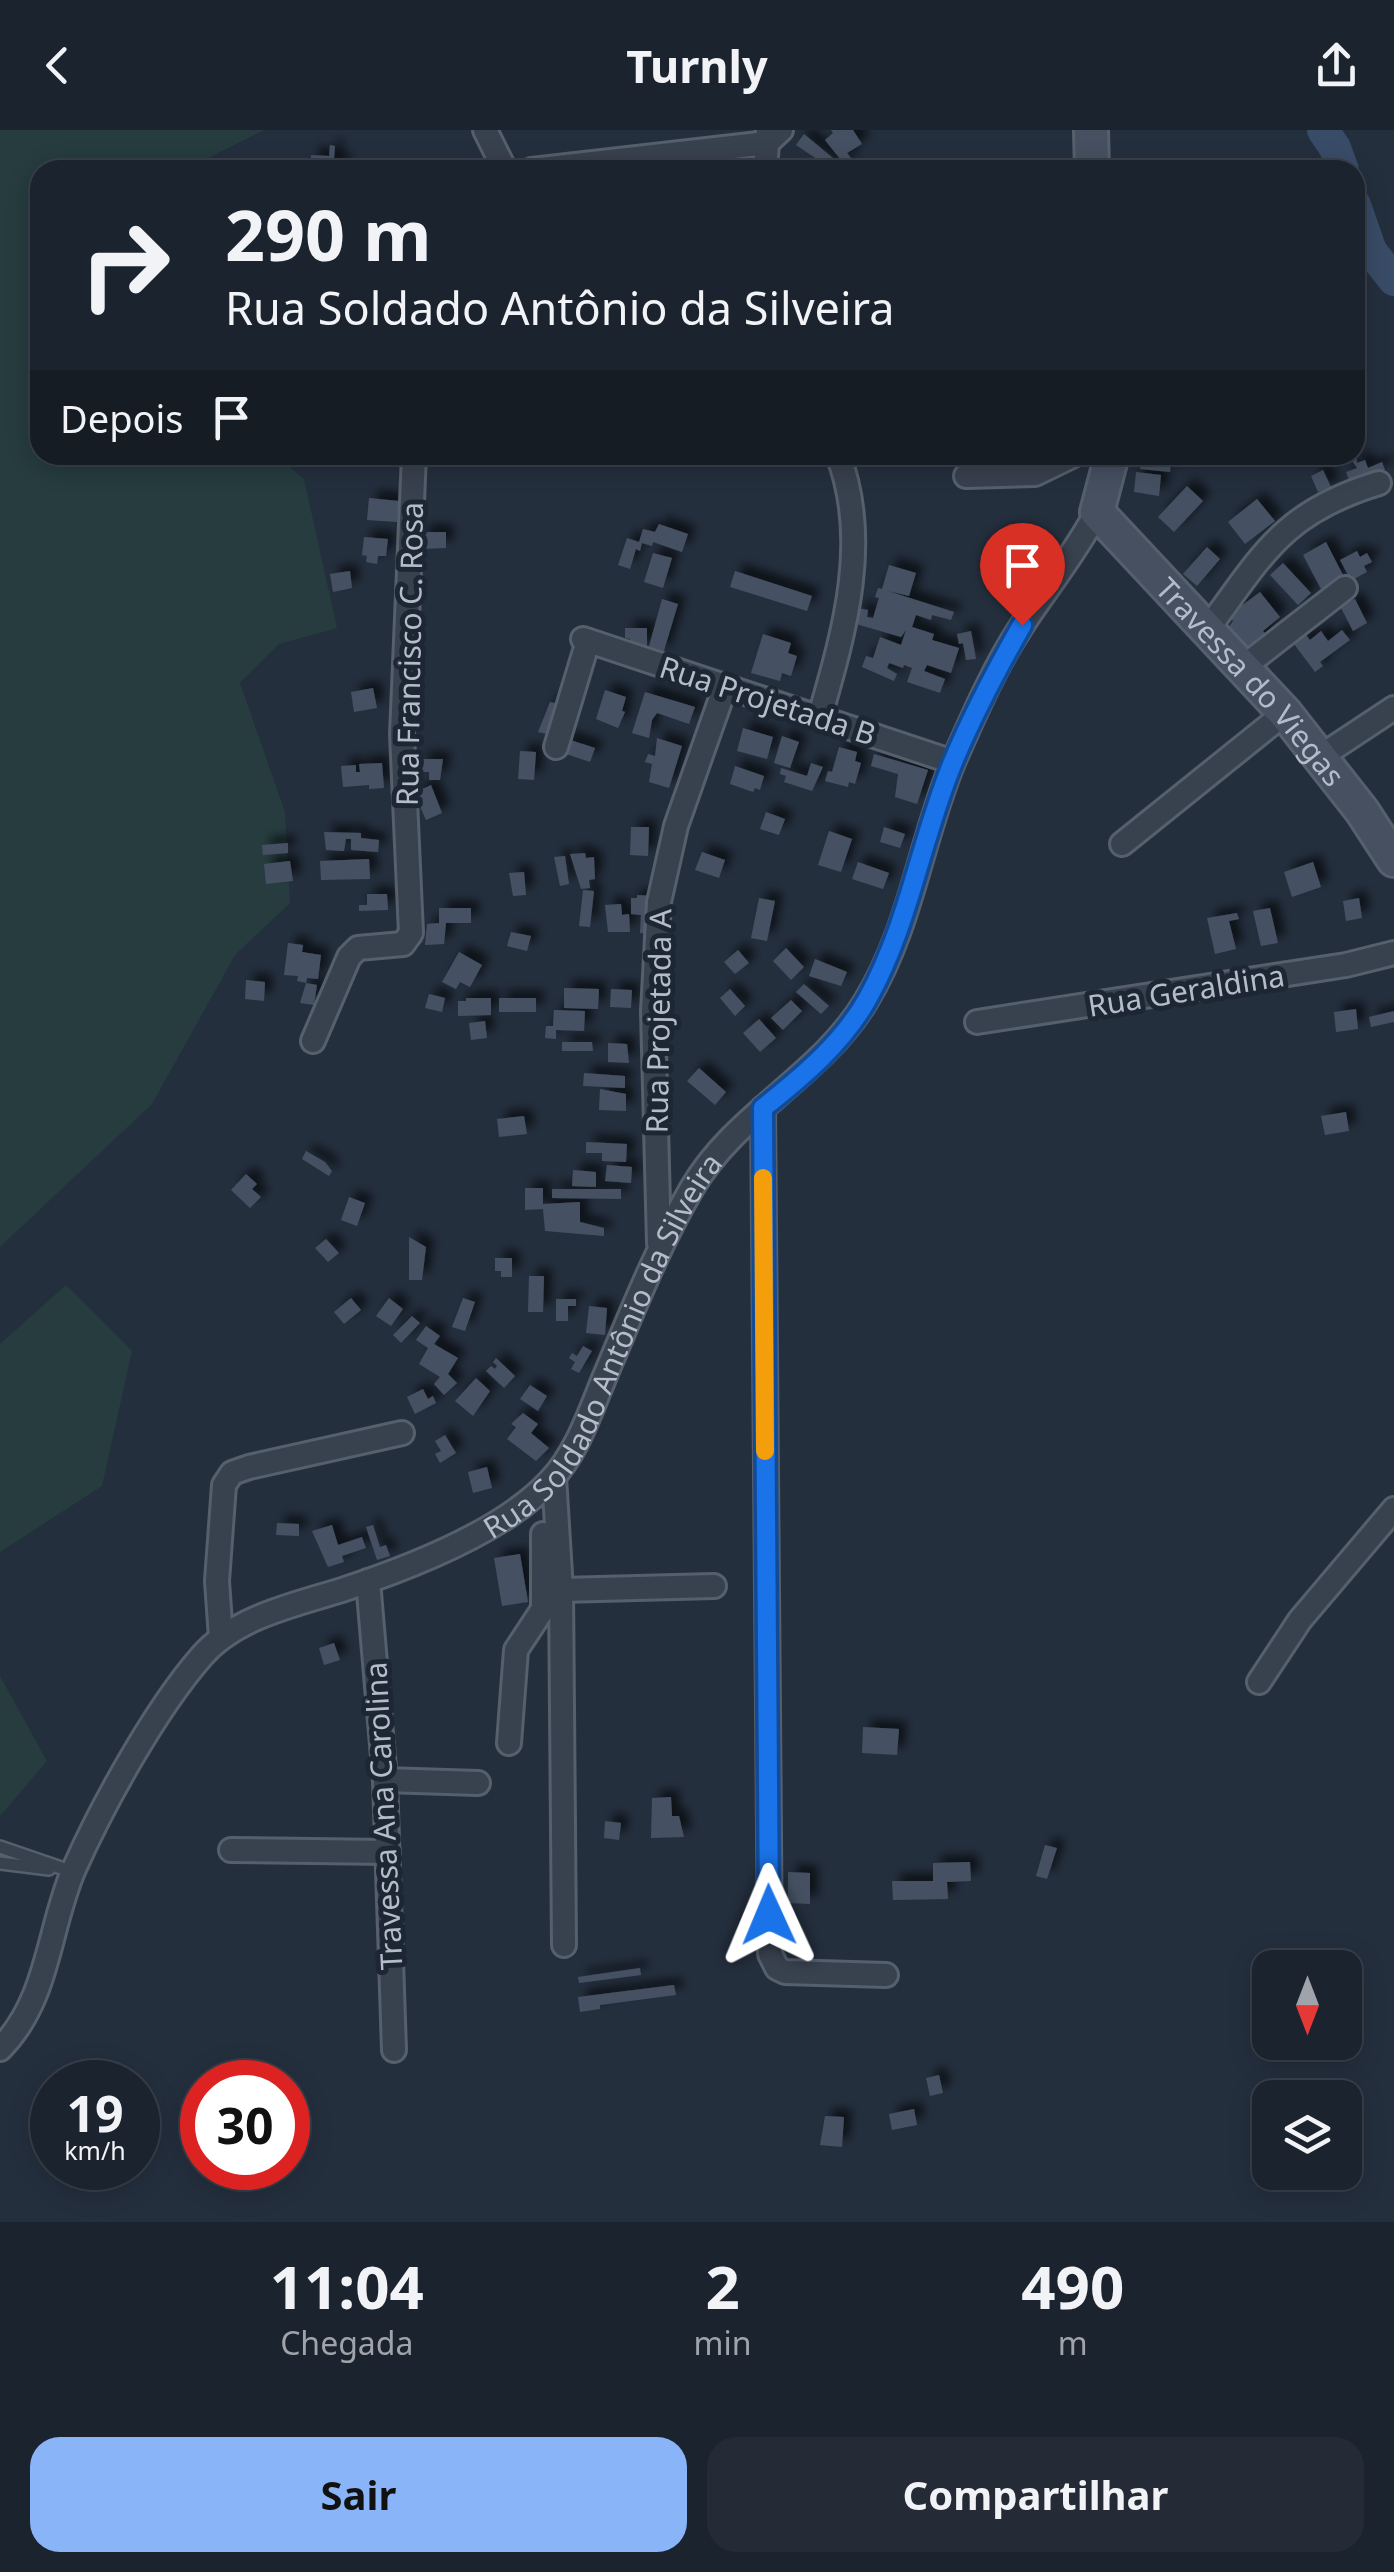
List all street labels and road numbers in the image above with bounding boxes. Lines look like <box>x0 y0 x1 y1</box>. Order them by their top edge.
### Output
street label: Rua Francisco C. Rosa <box>386 502 432 806</box>
street label: Travessa do Viegas <box>1148 568 1355 794</box>
street label: Rua Projetada B <box>655 646 881 754</box>
street label: Rua Projetada A <box>636 908 680 1134</box>
street label: Rua Geraldina <box>1085 954 1287 1026</box>
street label: Rua Soldado Antônio da Silveira <box>475 1144 730 1547</box>
street label: Travessa Ana Carolina <box>354 1661 412 1971</box>

